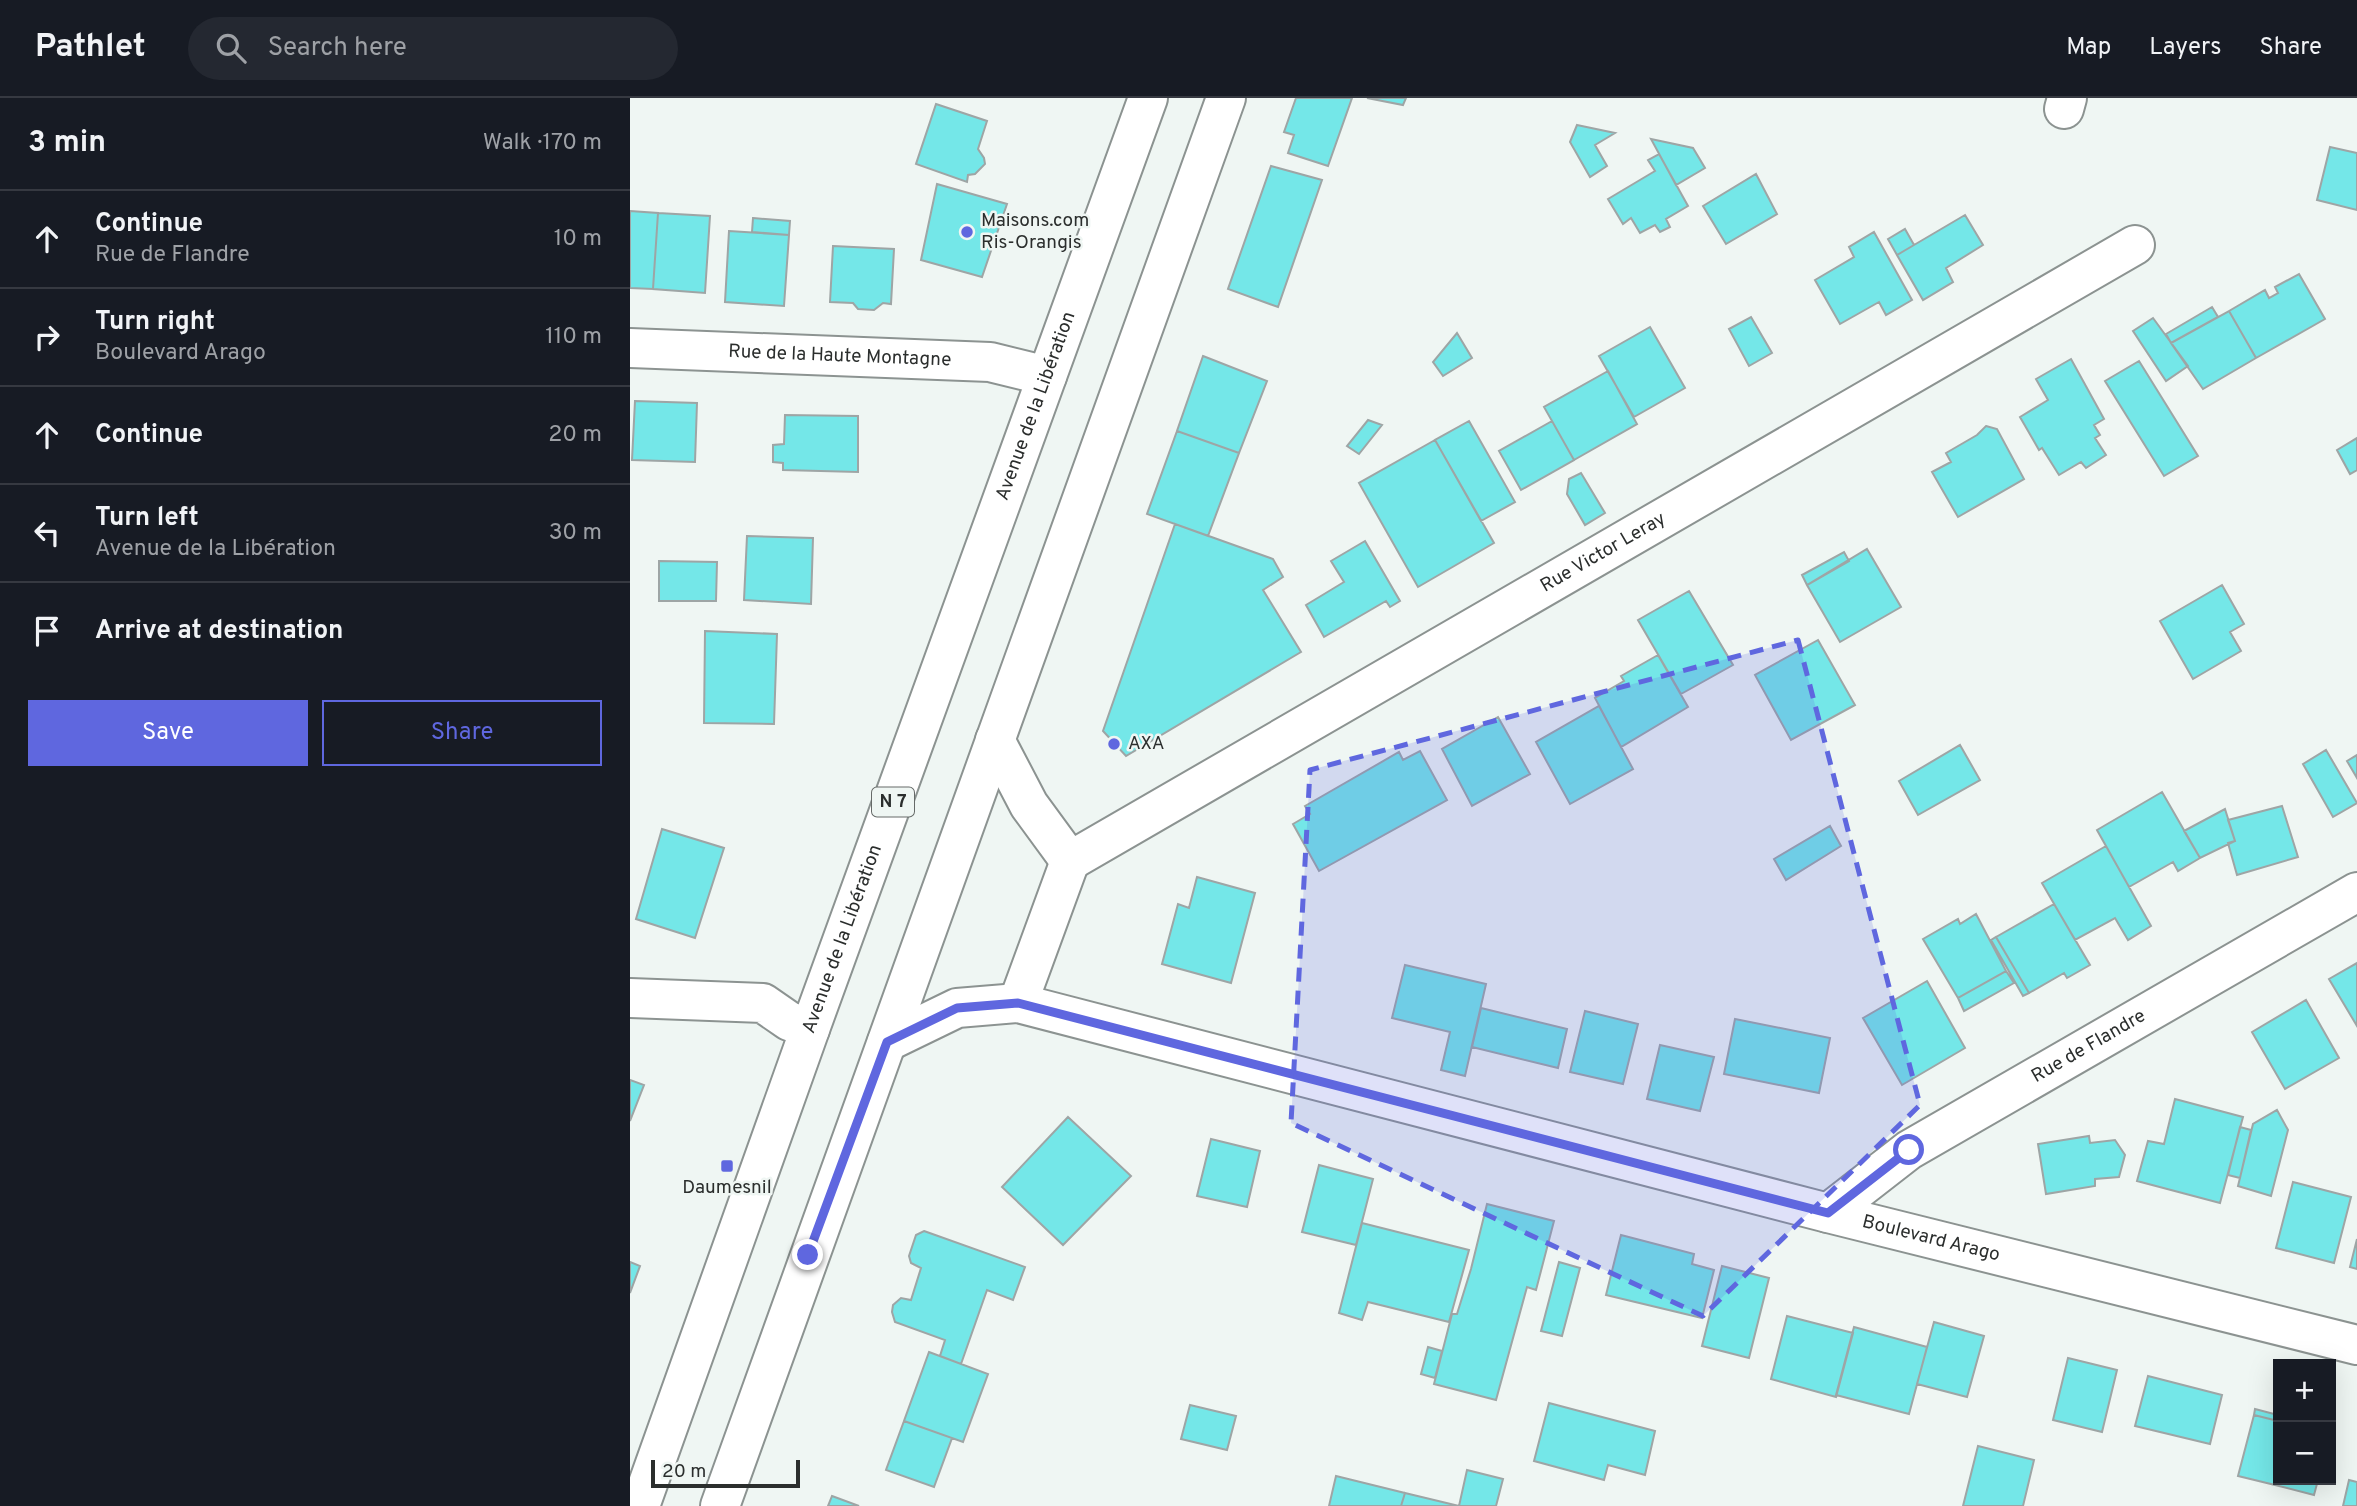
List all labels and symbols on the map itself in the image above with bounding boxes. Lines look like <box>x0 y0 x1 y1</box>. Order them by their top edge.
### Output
place label: Maisons.com Ris-Orangis <box>981 209 1089 255</box>
marker: Maisons.com Ris-Orangis <box>959 224 975 240</box>
street label: Avenue de la Libération <box>991 308 1081 504</box>
street label: Rue de la Haute Montagne <box>728 340 952 372</box>
street label: Rue Victor Leray <box>1536 507 1670 598</box>
place label: AXA <box>1128 732 1165 756</box>
marker: AXA <box>1106 736 1122 752</box>
road number: N 7 <box>872 788 914 816</box>
street label: Avenue de la Libération <box>797 841 888 1037</box>
street label: Rue de Flandre <box>2027 1004 2150 1089</box>
route start <box>1893 1134 1924 1165</box>
marker: Daumesnil <box>719 1158 735 1174</box>
place label: Daumesnil <box>682 1176 772 1200</box>
street label: Boulevard Arago <box>1860 1210 2002 1267</box>
route end <box>792 1239 823 1270</box>
scale bar <box>651 1457 800 1489</box>

